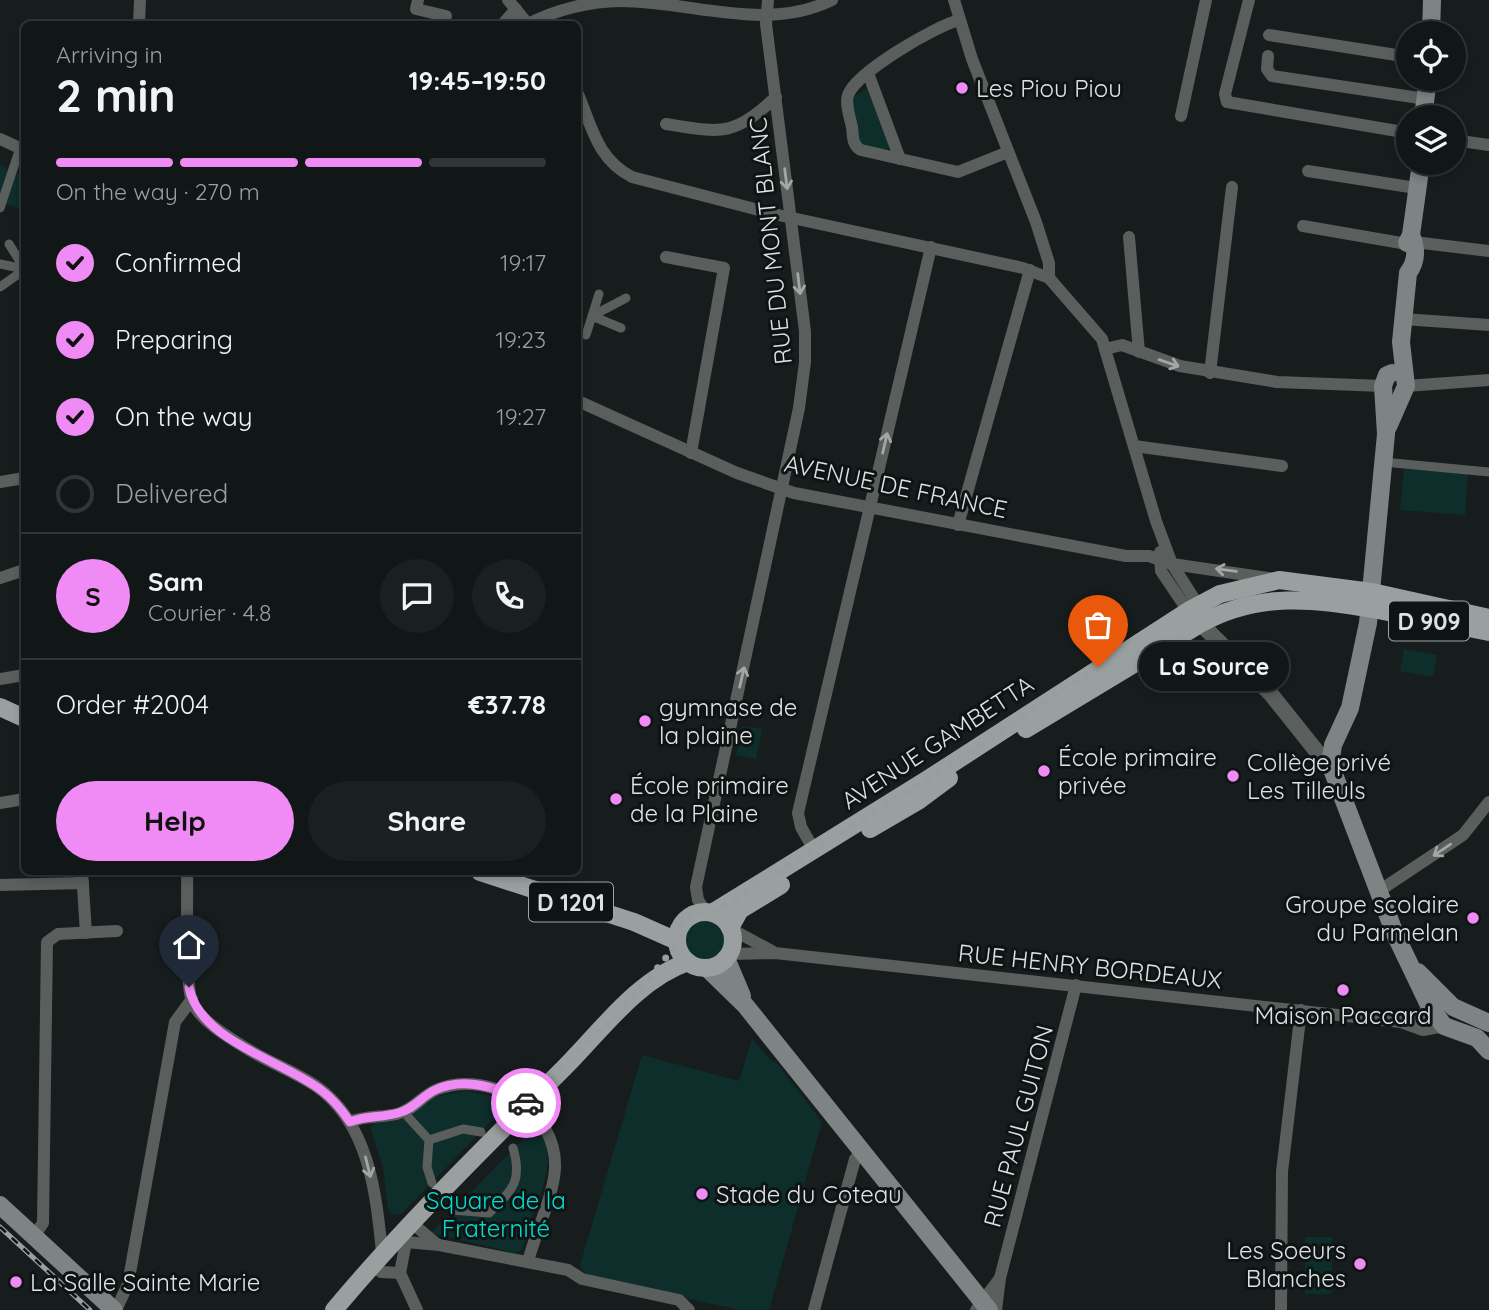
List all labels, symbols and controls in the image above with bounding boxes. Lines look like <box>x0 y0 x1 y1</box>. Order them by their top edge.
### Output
map controls <box>1396 21 1466 175</box>
button: locate <box>1396 21 1466 91</box>
text: Arriving in <box>56 40 163 69</box>
text: 19:45–19:50 <box>408 64 546 97</box>
text: 2 min <box>56 66 176 124</box>
place label: Les Piou Piou <box>976 73 1122 103</box>
marker: Les Piou Piou <box>954 80 970 96</box>
button: layers <box>1396 105 1466 175</box>
street label: RUE DU MONT BLANC <box>742 116 798 366</box>
one-way arrow <box>779 168 792 190</box>
text: On the way · 270 m <box>56 177 260 206</box>
icon: check <box>56 244 94 282</box>
text: Confirmed <box>115 246 242 279</box>
text: 19:17 <box>500 248 546 277</box>
one-way arrow <box>792 272 805 295</box>
icon: check <box>56 321 94 359</box>
text: Preparing <box>115 323 233 356</box>
text: 19:23 <box>496 325 546 354</box>
one-way arrow <box>1158 358 1180 370</box>
icon: check <box>56 398 94 436</box>
text: On the way <box>115 400 253 433</box>
text: 19:27 <box>496 402 546 431</box>
one-way arrow <box>879 432 892 455</box>
street label: AVENUE DE FRANCE <box>782 448 1010 524</box>
text: Delivered <box>115 477 228 510</box>
button: chat <box>380 559 454 633</box>
button: phone <box>472 559 546 633</box>
one-way arrow <box>1215 564 1238 577</box>
text: Sam <box>148 565 204 598</box>
text: S <box>85 580 101 613</box>
pin <box>1068 595 1128 667</box>
text: Courier · 4.8 <box>148 598 271 627</box>
road number: D 909 <box>1389 601 1469 640</box>
icon: bag <box>1079 606 1117 644</box>
callout: La Source <box>1140 642 1290 692</box>
text: La Source <box>1159 652 1269 681</box>
one-way arrow <box>736 666 749 689</box>
street label: AVENUE GAMBETTA <box>835 669 1039 815</box>
text: Order #2004 <box>56 688 209 721</box>
text: €37.78 <box>468 688 546 721</box>
place label: gymnase de la plaine <box>659 692 797 750</box>
marker: gymnase de la plaine <box>637 713 653 729</box>
place label: École primaire privée <box>1058 742 1217 800</box>
place label: Collège privé Les Tilleuls <box>1247 747 1391 805</box>
marker: École primaire privée <box>1036 763 1052 779</box>
marker: Collège privé Les Tilleuls <box>1225 768 1241 784</box>
place label: École primaire de la Plaine <box>630 770 789 828</box>
button: Help <box>56 781 294 861</box>
button: Share <box>308 781 546 861</box>
marker: École primaire de la Plaine <box>608 791 624 807</box>
one-way arrow <box>1433 842 1452 857</box>
road number: D 1201 <box>529 882 613 922</box>
place label: Groupe scolaire du Parmelan <box>1285 889 1459 947</box>
marker: Groupe scolaire du Parmelan <box>1465 910 1481 926</box>
pin <box>159 915 219 987</box>
icon: home <box>170 926 208 964</box>
street label: RUE HENRY BORDEAUX <box>957 937 1223 995</box>
marker: Maison Paccard <box>1335 982 1351 998</box>
place label: Maison Paccard <box>1254 1000 1432 1030</box>
street label: RUE PAUL GUITON <box>977 1022 1059 1230</box>
courier <box>491 1068 561 1138</box>
icon: car <box>507 1084 545 1122</box>
one-way arrow <box>362 1155 375 1178</box>
place label: Stade du Coteau <box>716 1179 902 1209</box>
park label: Square de la Fraternité <box>426 1185 566 1243</box>
marker: Stade du Coteau <box>694 1186 710 1202</box>
place label: Les Soeurs Blanches <box>1226 1235 1346 1293</box>
marker: Les Soeurs Blanches <box>1352 1256 1368 1272</box>
place label: La Salle Sainte Marie <box>30 1267 260 1297</box>
marker: La Salle Sainte Marie <box>8 1274 24 1290</box>

